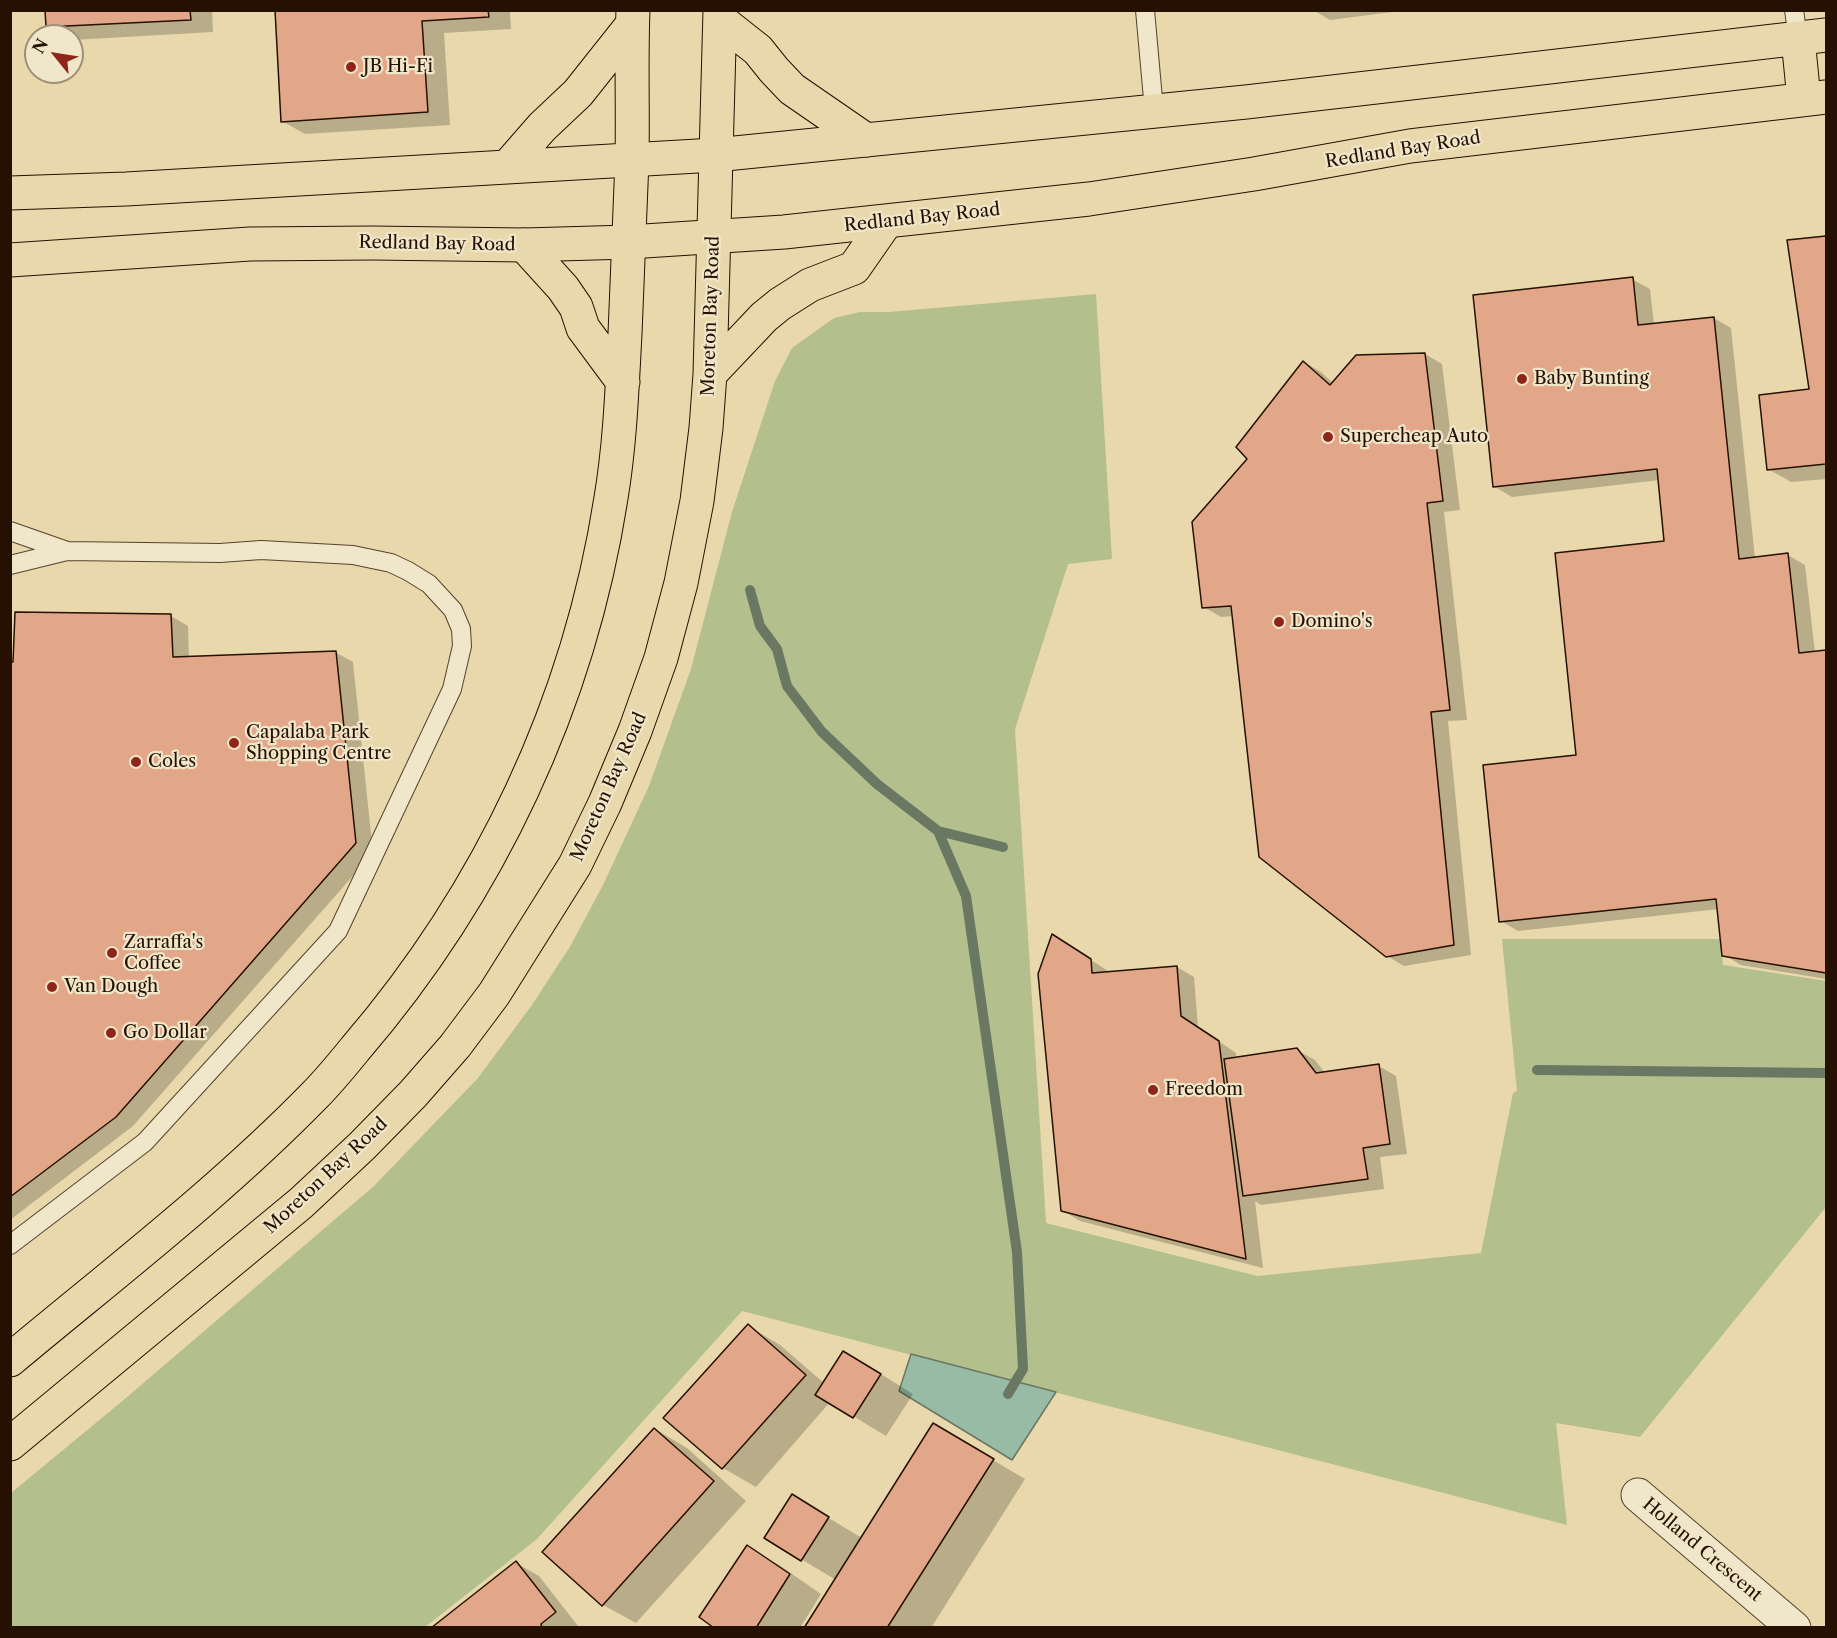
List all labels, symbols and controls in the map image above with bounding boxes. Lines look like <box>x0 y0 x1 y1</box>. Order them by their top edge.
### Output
north arrow <box>24 24 84 84</box>
text: N <box>28 35 52 57</box>
place label: JB Hi-Fi <box>363 56 433 78</box>
marker: JB Hi-Fi <box>344 60 358 74</box>
street label: Redland Bay Road <box>1324 127 1482 173</box>
street label: Redland Bay Road <box>843 199 1001 237</box>
street label: Redland Bay Road <box>358 232 516 256</box>
street label: Moreton Bay Road <box>697 235 725 397</box>
place label: Baby Bunting <box>1534 368 1649 390</box>
marker: Baby Bunting <box>1515 372 1529 386</box>
place label: Supercheap Auto <box>1340 426 1488 448</box>
marker: Supercheap Auto <box>1321 430 1335 444</box>
place label: Domino's <box>1291 611 1372 633</box>
marker: Domino's <box>1272 615 1286 629</box>
street label: Moreton Bay Road <box>566 709 652 865</box>
place label: Capalaba Park Shopping Centre <box>246 722 391 764</box>
marker: Capalaba Park Shopping Centre <box>227 736 241 750</box>
place label: Coles <box>148 751 196 773</box>
marker: Coles <box>129 755 143 769</box>
place label: Zarraffa's Coffee <box>124 932 203 974</box>
marker: Zarraffa's Coffee <box>105 946 119 960</box>
place label: Van Dough <box>64 976 158 998</box>
marker: Van Dough <box>45 980 59 994</box>
place label: Go Dollar <box>123 1022 207 1044</box>
marker: Go Dollar <box>104 1026 118 1040</box>
place label: Freedom <box>1165 1079 1243 1101</box>
marker: Freedom <box>1146 1083 1160 1097</box>
street label: Moreton Bay Road <box>260 1113 392 1239</box>
street label: Holland Crescent <box>1638 1494 1766 1606</box>

